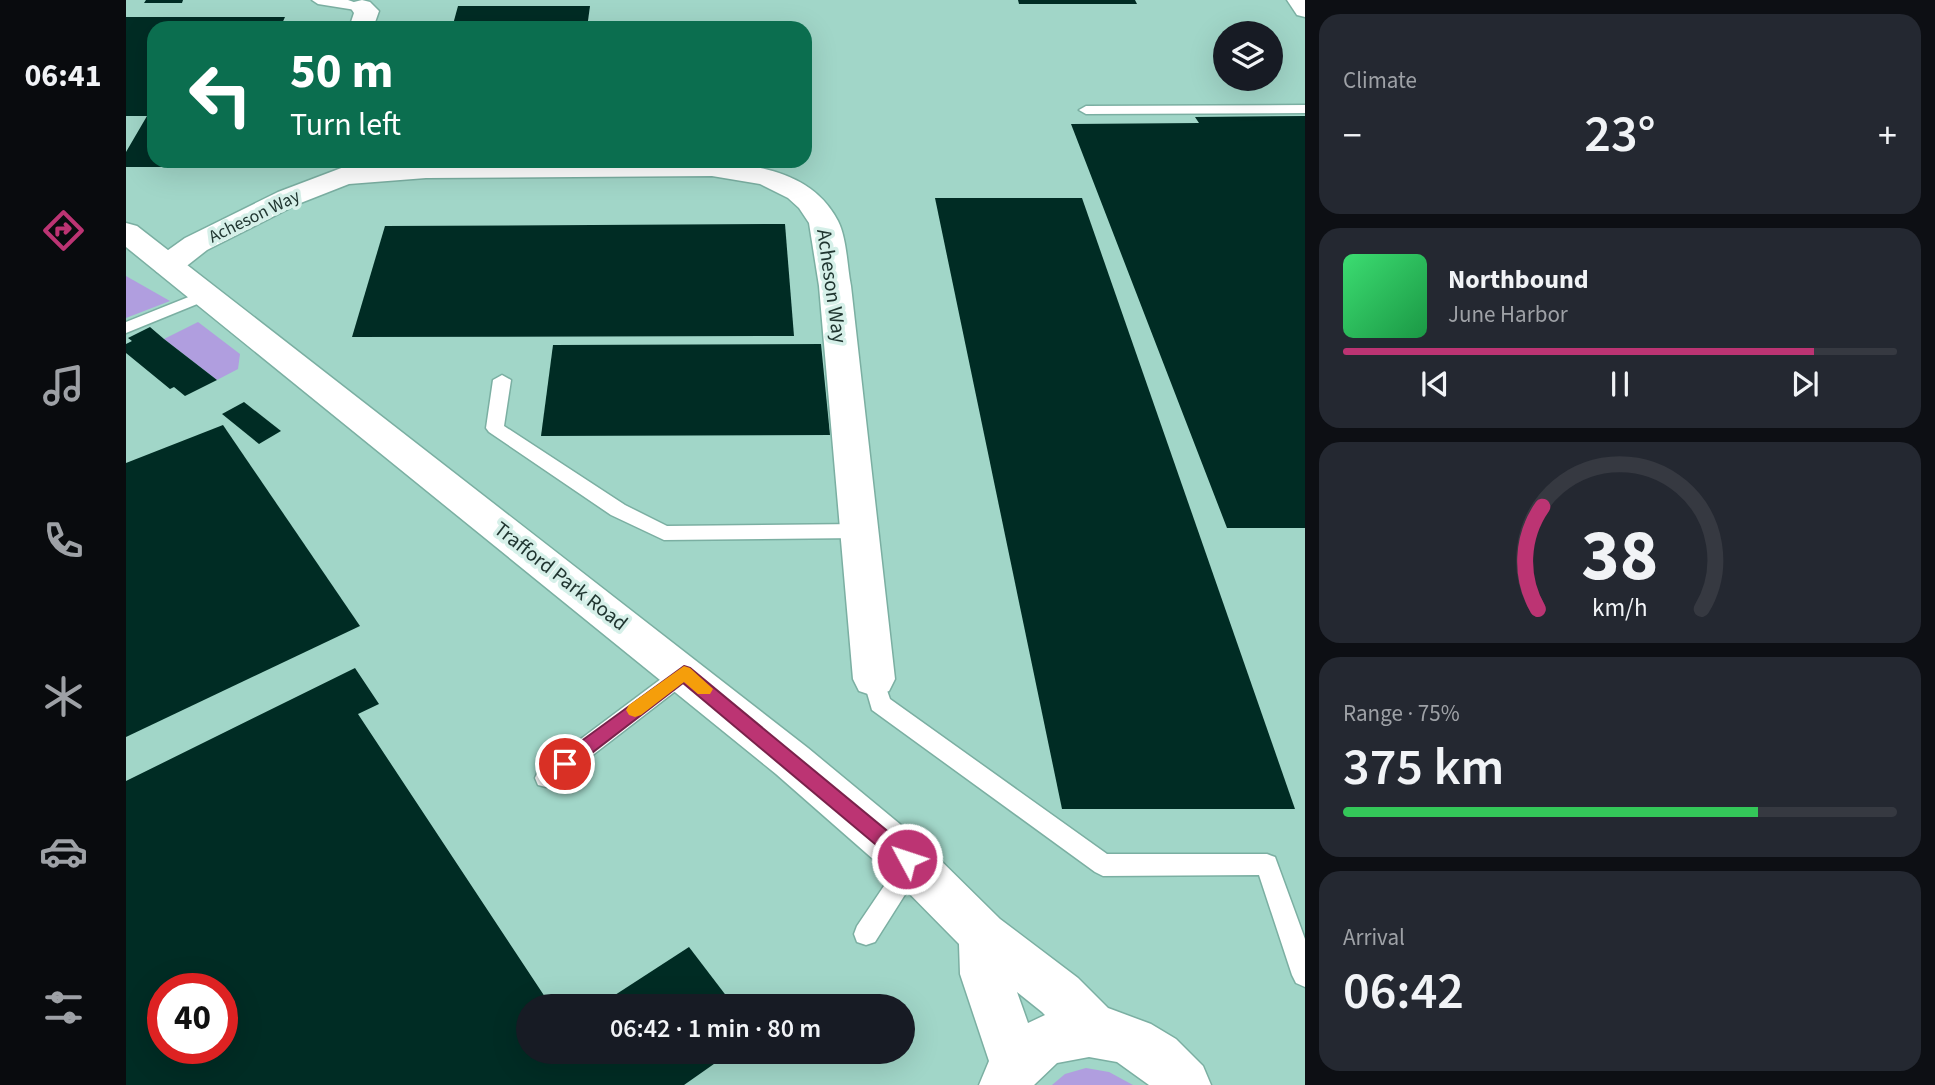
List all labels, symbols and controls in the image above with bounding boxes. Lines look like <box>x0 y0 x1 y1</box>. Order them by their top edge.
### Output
map controls <box>1213 21 1283 91</box>
button: layers <box>1213 21 1283 91</box>
text: 50 m <box>290 37 394 107</box>
icon: left <box>175 49 266 140</box>
text: 06:41 <box>24 53 102 99</box>
text: Climate <box>1343 64 1417 97</box>
text: 23° <box>1584 98 1656 172</box>
text: Turn left <box>290 102 401 148</box>
text: − <box>1343 109 1362 163</box>
text: + <box>1878 109 1897 163</box>
street label: Acheson Way <box>204 183 305 249</box>
icon: directions <box>39 206 88 255</box>
street label: Acheson Way <box>809 227 855 345</box>
text: Northbound <box>1448 261 1589 298</box>
text: June Harbor <box>1448 298 1568 331</box>
icon: music <box>39 361 88 410</box>
icon: previous <box>1416 365 1454 403</box>
icon: pause <box>1601 365 1639 403</box>
icon: next <box>1786 365 1824 403</box>
text: 38 <box>1582 504 1658 608</box>
street label: Trafford Park Road <box>488 514 634 638</box>
icon: phone <box>39 516 88 565</box>
text: km/h <box>1592 589 1648 625</box>
icon: climate <box>39 672 88 721</box>
text: Range · 75% <box>1343 697 1460 730</box>
text: 375 km <box>1343 731 1504 805</box>
pin <box>535 734 595 794</box>
icon: arrive <box>546 745 584 783</box>
position arrow <box>870 822 944 896</box>
icon: car <box>39 827 88 876</box>
text: Arrival <box>1343 921 1405 954</box>
text: 06:42 <box>1343 955 1464 1029</box>
speed limit sign: 40 <box>147 973 238 1064</box>
icon: filters <box>39 983 88 1032</box>
text: 06:42 · 1 min · 80 m <box>610 1010 821 1047</box>

